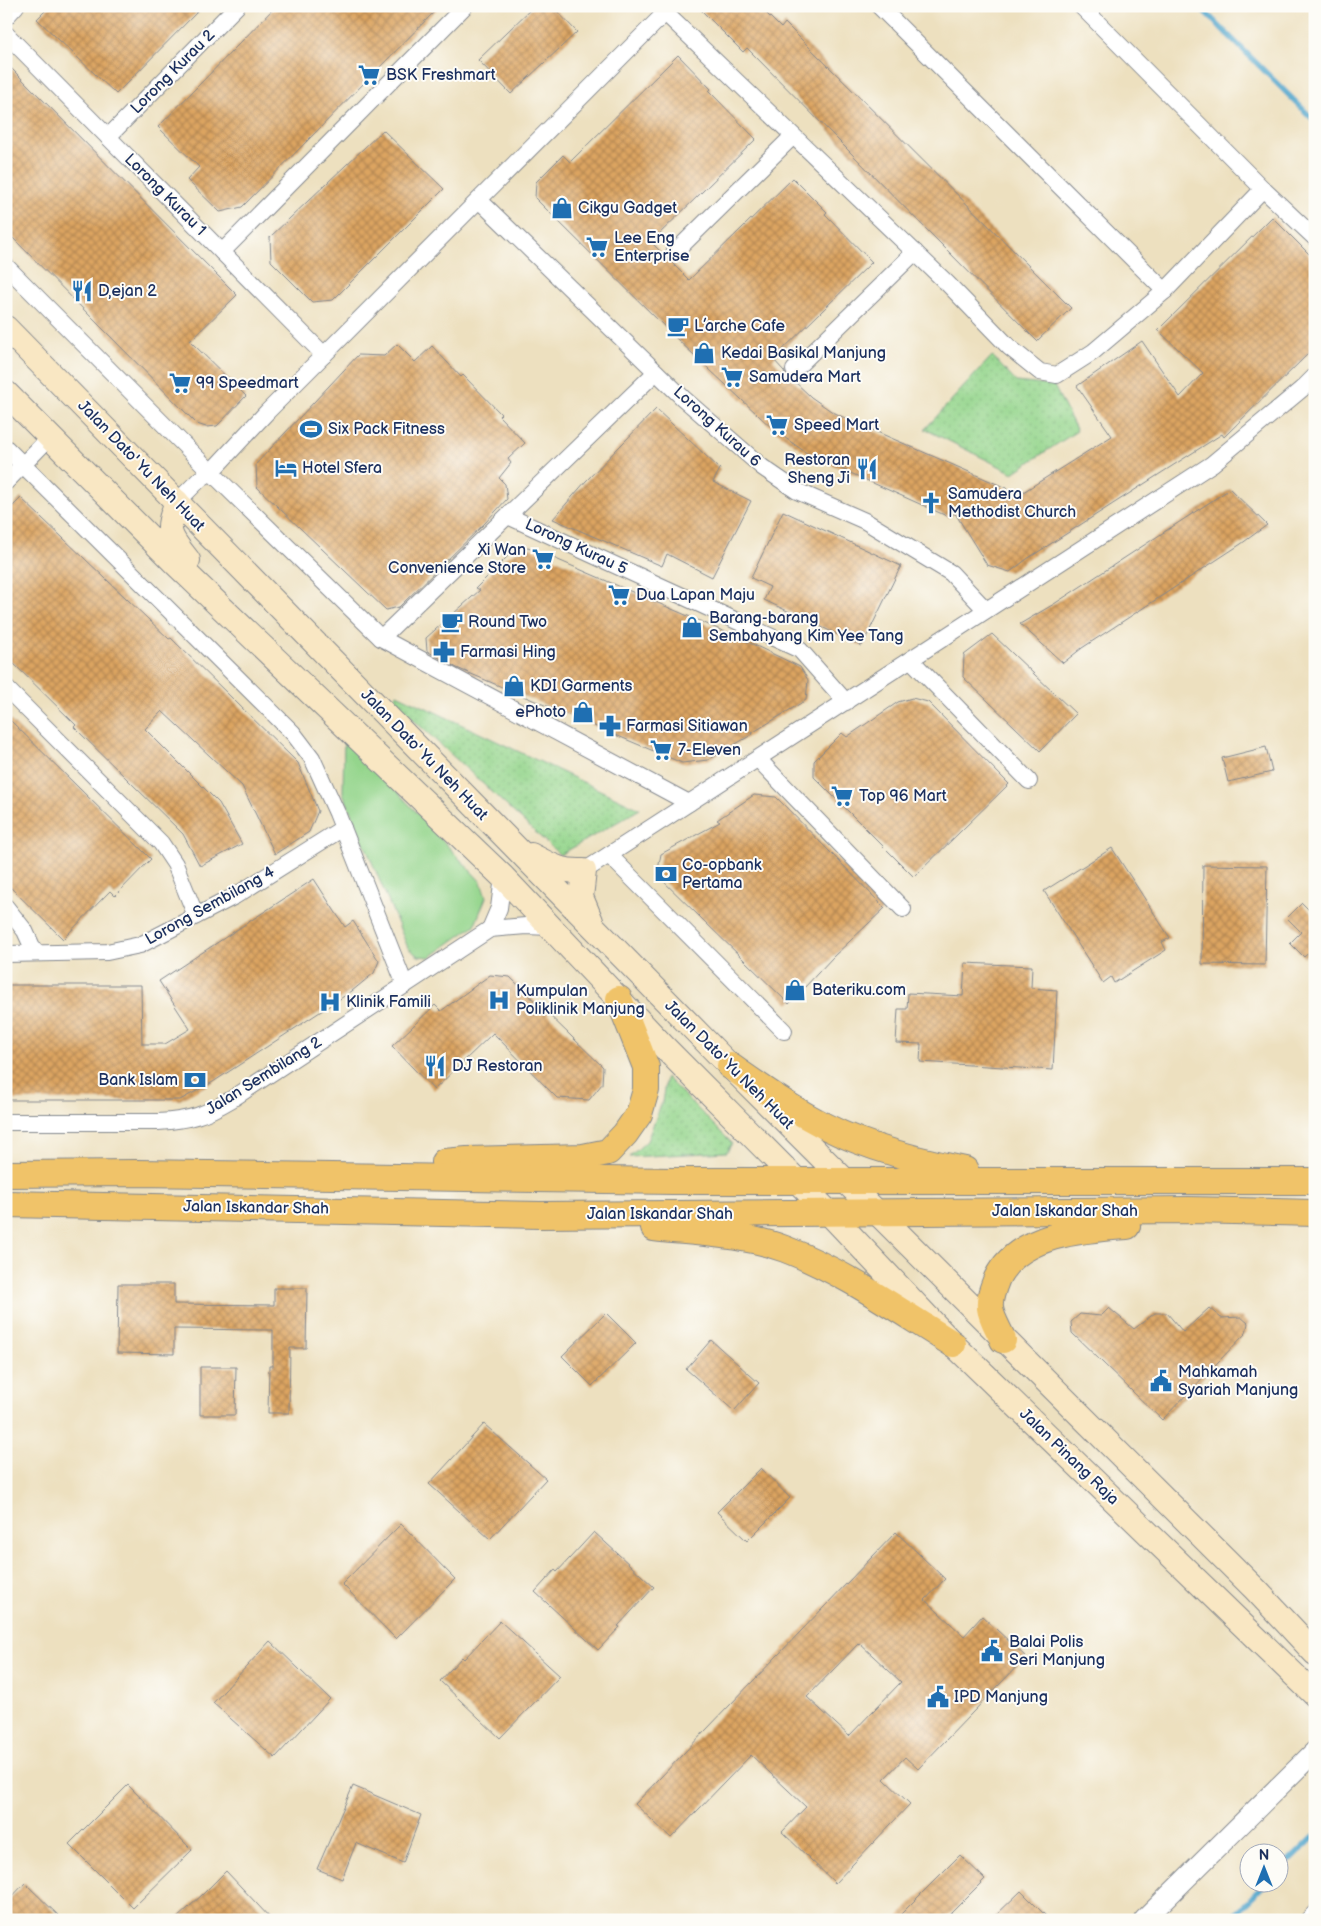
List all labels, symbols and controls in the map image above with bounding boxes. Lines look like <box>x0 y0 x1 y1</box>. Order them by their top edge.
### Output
street label: Lorong Kurau 2 <box>127 26 219 118</box>
supermarket icon: BSK Freshmart <box>356 62 382 88</box>
place label: BSK Freshmart <box>386 66 496 85</box>
street label: Lorong Kurau 1 <box>120 150 210 240</box>
shop icon: Cikgu Gadget <box>549 195 575 221</box>
place label: Cikgu Gadget <box>578 199 677 218</box>
place label: Lee Eng Enterprise <box>614 229 690 266</box>
supermarket icon: Lee Eng Enterprise <box>584 234 610 260</box>
restaurant icon: D,ejan 2 <box>69 278 95 304</box>
place label: D,ejan 2 <box>98 282 157 301</box>
cafe icon: L’arche Cafe <box>665 313 691 339</box>
place label: L’arche Cafe <box>694 317 785 336</box>
shop icon: Kedai Basikal Manjung <box>691 340 717 366</box>
place label: Kedai Basikal Manjung <box>721 344 886 363</box>
supermarket icon: Samudera Mart <box>719 364 745 390</box>
place label: Samudera Mart <box>749 368 861 387</box>
supermarket icon: 99 Speedmart <box>167 370 193 396</box>
place label: 99 Speedmart <box>196 374 299 393</box>
street label: Lorong Kurau 6 <box>669 383 765 471</box>
street label: Jalan Dato' Yu Neh Huat <box>74 397 209 535</box>
supermarket icon: Speed Mart <box>764 412 790 438</box>
sports icon: Six Pack Fitness <box>298 416 324 442</box>
place label: Speed Mart <box>794 416 879 435</box>
place label: Six Pack Fitness <box>328 420 445 439</box>
place label: Restoran Sheng Ji <box>784 451 850 488</box>
hotel icon: Hotel Sfera <box>273 455 299 481</box>
restaurant icon: Restoran Sheng Ji <box>854 456 880 482</box>
place label: Hotel Sfera <box>302 459 382 478</box>
place label: Samudera Methodist Church <box>948 485 1076 522</box>
church icon: Samudera Methodist Church <box>918 490 944 516</box>
street label: Lorong Kurau 5 <box>522 515 630 579</box>
place label: Xi Wan Convenience Store <box>388 541 527 578</box>
supermarket icon: Xi Wan Convenience Store <box>530 546 556 572</box>
supermarket icon: Dua Lapan Maju <box>606 582 632 608</box>
place label: Dua Lapan Maju <box>636 586 755 605</box>
cafe icon: Round Two <box>439 609 465 635</box>
place label: Barang-barang Sembahyang Kim Yee Tang <box>709 609 904 646</box>
place label: Round Two <box>468 613 547 632</box>
shop icon: Barang-barang Sembahyang Kim Yee Tang <box>679 614 705 640</box>
pharmacy icon: Farmasi Hing <box>431 639 457 665</box>
place label: Farmasi Hing <box>460 643 556 662</box>
shop icon: KDI Garments <box>501 673 527 699</box>
place label: KDI Garments <box>530 677 633 696</box>
street label: Jalan Dato' Yu Neh Huat <box>357 686 492 824</box>
shop icon: ePhoto <box>570 699 596 725</box>
place label: ePhoto <box>515 703 566 722</box>
pharmacy icon: Farmasi Sitiawan <box>597 713 623 739</box>
place label: Farmasi Sitiawan <box>626 717 748 736</box>
supermarket icon: 7-Eleven <box>648 737 674 763</box>
place label: 7-Eleven <box>678 741 741 760</box>
supermarket icon: Top 96 Mart <box>829 783 855 809</box>
place label: Top 96 Mart <box>859 787 947 806</box>
place label: Co-opbank Pertama <box>682 856 762 893</box>
bank icon: Co-opbank Pertama <box>653 861 679 887</box>
street label: Lorong Sembilang 4 <box>142 862 278 949</box>
shop icon: Bateriku.com <box>782 977 808 1003</box>
place label: Bateriku.com <box>812 981 906 1000</box>
place label: Kumpulan Poliklinik Manjung <box>516 982 645 1019</box>
hospital icon: Kumpulan Poliklinik Manjung <box>486 987 512 1013</box>
hospital icon: Klinik Famili <box>317 989 343 1015</box>
place label: Klinik Famili <box>346 993 431 1012</box>
street label: Jalan Dato' Yu Neh Huat <box>661 997 798 1134</box>
street label: Jalan Sembilang 2 <box>203 1033 326 1119</box>
restaurant icon: DJ Restoran <box>422 1053 448 1079</box>
place label: DJ Restoran <box>452 1057 542 1076</box>
bank icon: Bank Islam <box>182 1067 208 1093</box>
place label: Bank Islam <box>98 1071 178 1090</box>
street label: Jalan Iskandar Shah <box>183 1197 329 1219</box>
street label: Jalan Iskandar Shah <box>992 1202 1138 1221</box>
street label: Jalan Iskandar Shah <box>587 1205 733 1224</box>
place label: Mahkamah Syariah Manjung <box>1178 1363 1298 1400</box>
public building icon: Mahkamah Syariah Manjung <box>1148 1368 1174 1394</box>
street label: Jalan Pinang Raja <box>1015 1405 1123 1509</box>
place label: Balai Polis Seri Manjung <box>1009 1633 1105 1670</box>
public building icon: Balai Polis Seri Manjung <box>979 1638 1005 1664</box>
public building icon: IPD Manjung <box>925 1684 951 1710</box>
place label: IPD Manjung <box>954 1688 1048 1707</box>
north arrow <box>1238 1844 1288 1894</box>
text: N <box>1259 1847 1269 1864</box>

